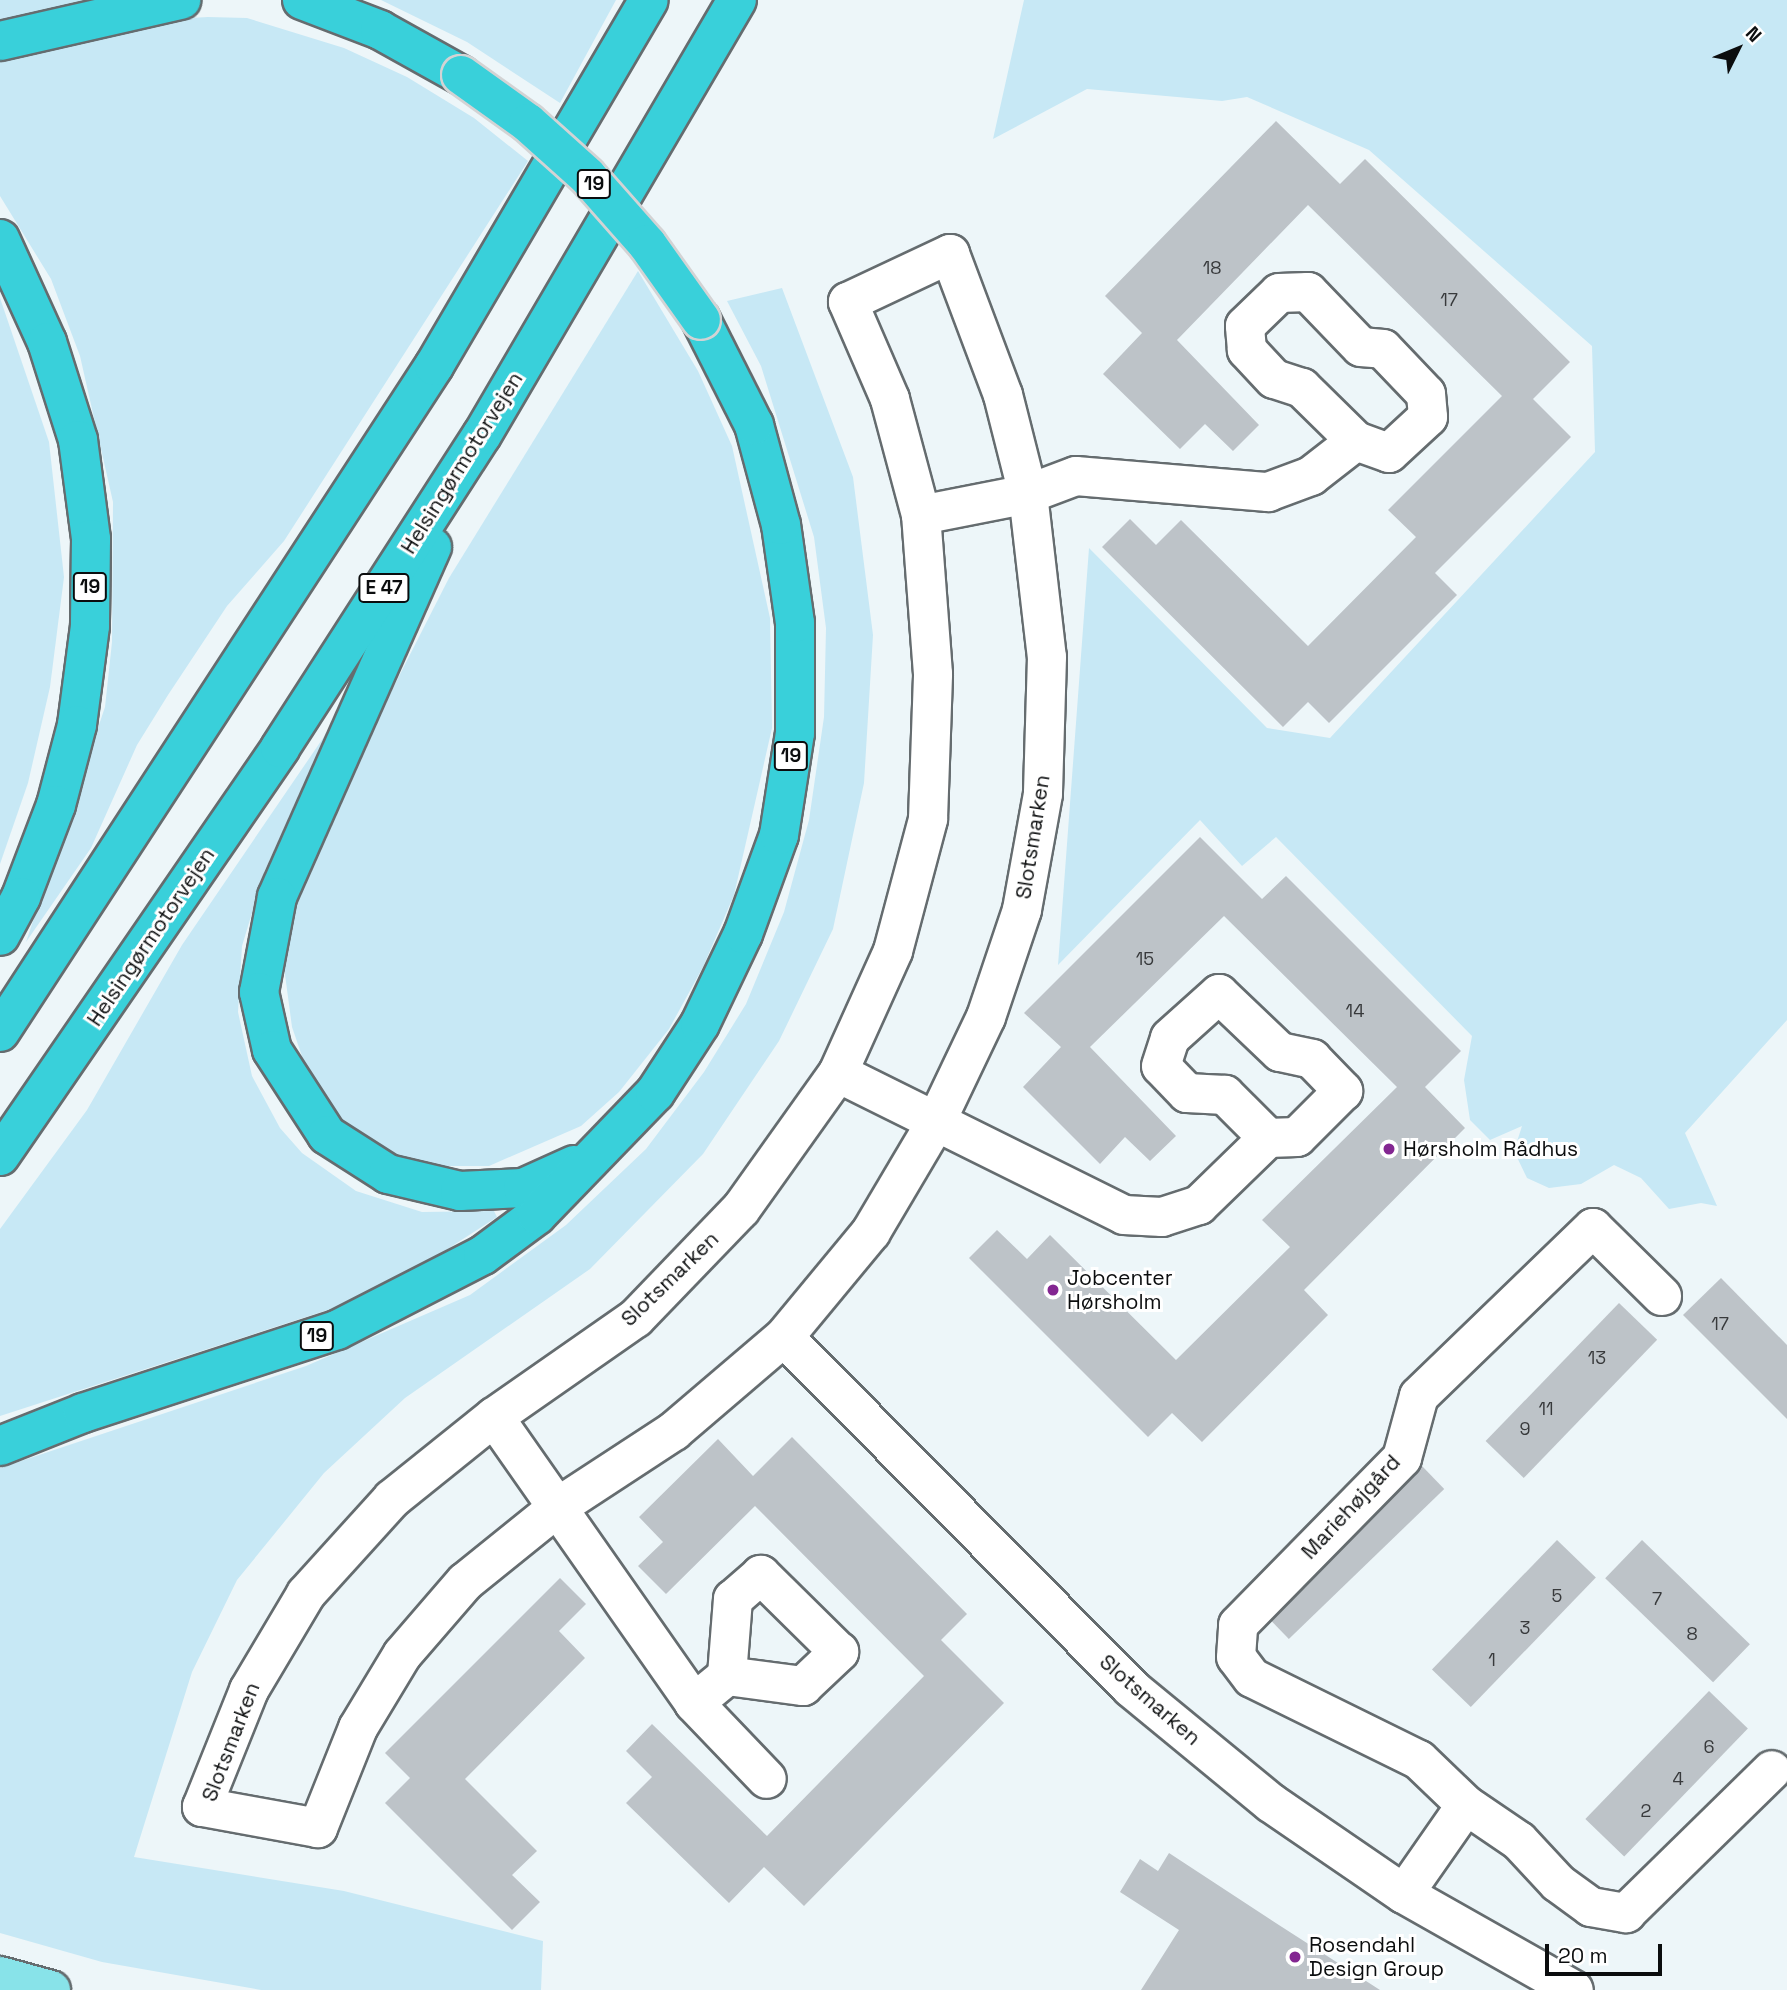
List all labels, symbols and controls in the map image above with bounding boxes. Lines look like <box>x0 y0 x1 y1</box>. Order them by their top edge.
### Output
north arrow <box>1703 14 1773 84</box>
text: N <box>1740 21 1767 48</box>
road number: 19 <box>576 168 612 200</box>
house number: 18 <box>1203 257 1221 279</box>
house number: 17 <box>1440 289 1458 311</box>
street label: Helsingørmotorvejen <box>396 368 528 558</box>
road number: 19 <box>72 572 108 602</box>
road number: E 47 <box>358 572 410 604</box>
road number: 19 <box>774 740 808 772</box>
street label: Slotsmarken <box>1011 773 1055 901</box>
street label: Helsingørmotorvejen <box>82 843 220 1031</box>
house number: 15 <box>1136 948 1154 970</box>
house number: 14 <box>1346 1000 1364 1022</box>
place label: Hørsholm Rådhus <box>1403 1136 1578 1162</box>
marker: Hørsholm Rådhus <box>1381 1141 1397 1157</box>
street label: Slotsmarken <box>616 1226 724 1332</box>
place label: Jobcenter Hørsholm <box>1067 1265 1173 1315</box>
marker: Jobcenter Hørsholm <box>1045 1282 1061 1298</box>
house number: 17 <box>1711 1313 1729 1335</box>
road number: 19 <box>300 1320 334 1352</box>
house number: 13 <box>1588 1347 1606 1369</box>
house number: 11 <box>1538 1398 1554 1420</box>
house number: 9 <box>1519 1418 1531 1440</box>
street label: Mariehøjgård <box>1296 1450 1406 1564</box>
house number: 5 <box>1552 1585 1562 1607</box>
house number: 7 <box>1652 1588 1662 1610</box>
house number: 3 <box>1520 1617 1530 1639</box>
house number: 8 <box>1686 1623 1698 1645</box>
street label: Slotsmarken <box>1094 1649 1206 1751</box>
house number: 1 <box>1488 1649 1496 1671</box>
street label: Slotsmarken <box>197 1679 265 1805</box>
house number: 6 <box>1703 1736 1715 1758</box>
house number: 4 <box>1672 1768 1684 1790</box>
house number: 2 <box>1641 1800 1651 1822</box>
scale bar <box>1549 1930 1666 1974</box>
place label: Rosendahl Design Group <box>1309 1932 1444 1982</box>
text: 20 m <box>1558 1942 1608 1969</box>
marker: Rosendahl Design Group <box>1287 1949 1303 1965</box>

